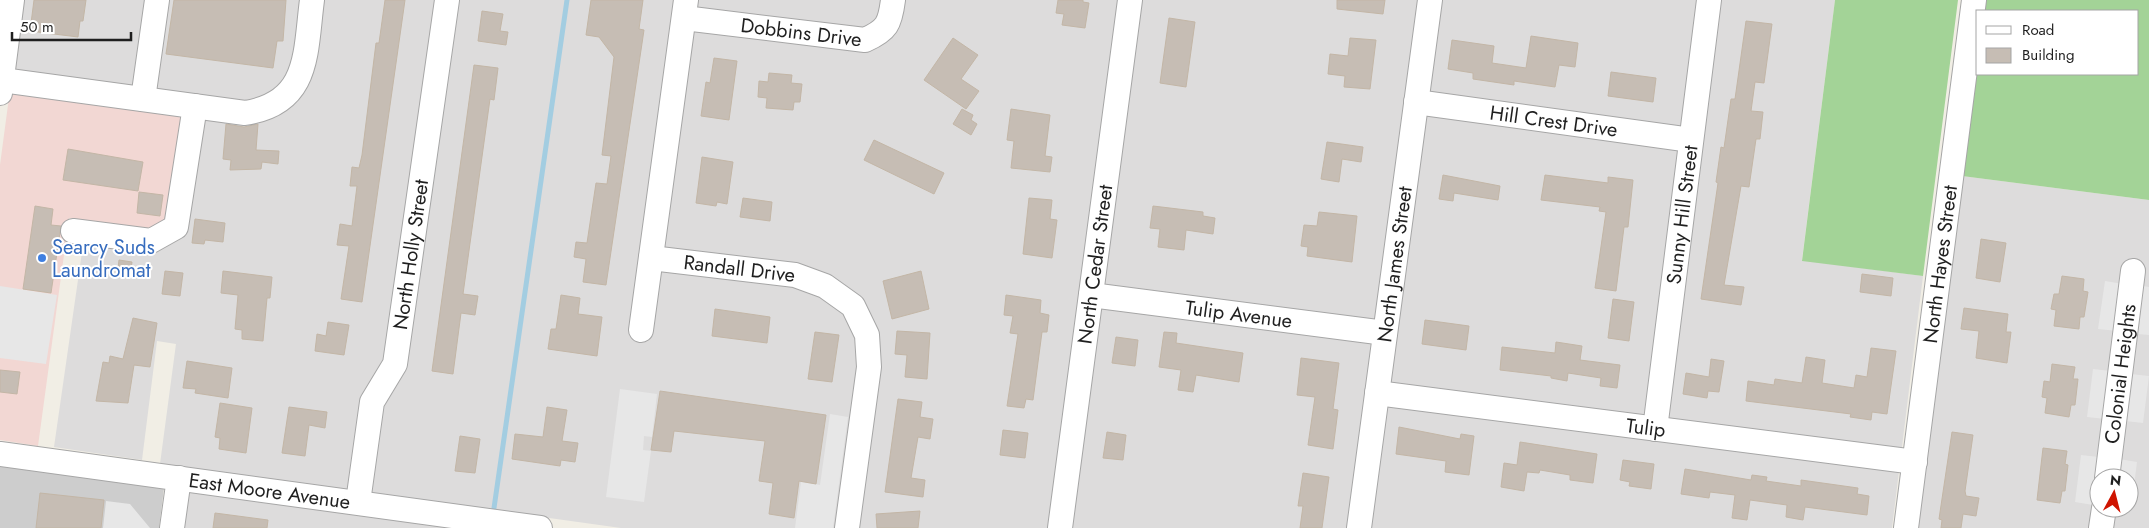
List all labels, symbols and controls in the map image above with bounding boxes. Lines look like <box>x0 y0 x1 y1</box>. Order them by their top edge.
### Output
scale bar <box>12 10 131 42</box>
legend <box>1976 10 2139 75</box>
street label: Dobbins Drive <box>739 11 863 54</box>
text: 50 m <box>20 16 54 38</box>
text: Road <box>2022 19 2054 41</box>
text: Building <box>2022 44 2074 66</box>
street label: Hill Crest Drive <box>1488 98 1619 145</box>
street label: Sunny Hill Street <box>1659 143 1706 286</box>
street label: North Holly Street <box>386 177 436 332</box>
street label: North Cedar Street <box>1071 183 1120 346</box>
street label: North Hayes Street <box>1916 183 1965 345</box>
street label: North James Street <box>1370 185 1420 344</box>
place label: Searcy Suds Laundromat <box>52 233 155 285</box>
street label: Randall Drive <box>682 248 797 290</box>
marker: Searcy Suds Laundromat <box>36 252 48 264</box>
street label: Tulip Avenue <box>1183 293 1294 336</box>
street label: Colonial Heights <box>2097 302 2144 445</box>
street label: Tulip <box>1624 411 1667 445</box>
street label: East Moore Avenue <box>187 466 352 517</box>
north arrow <box>2089 468 2139 518</box>
text: N <box>2109 469 2122 491</box>

